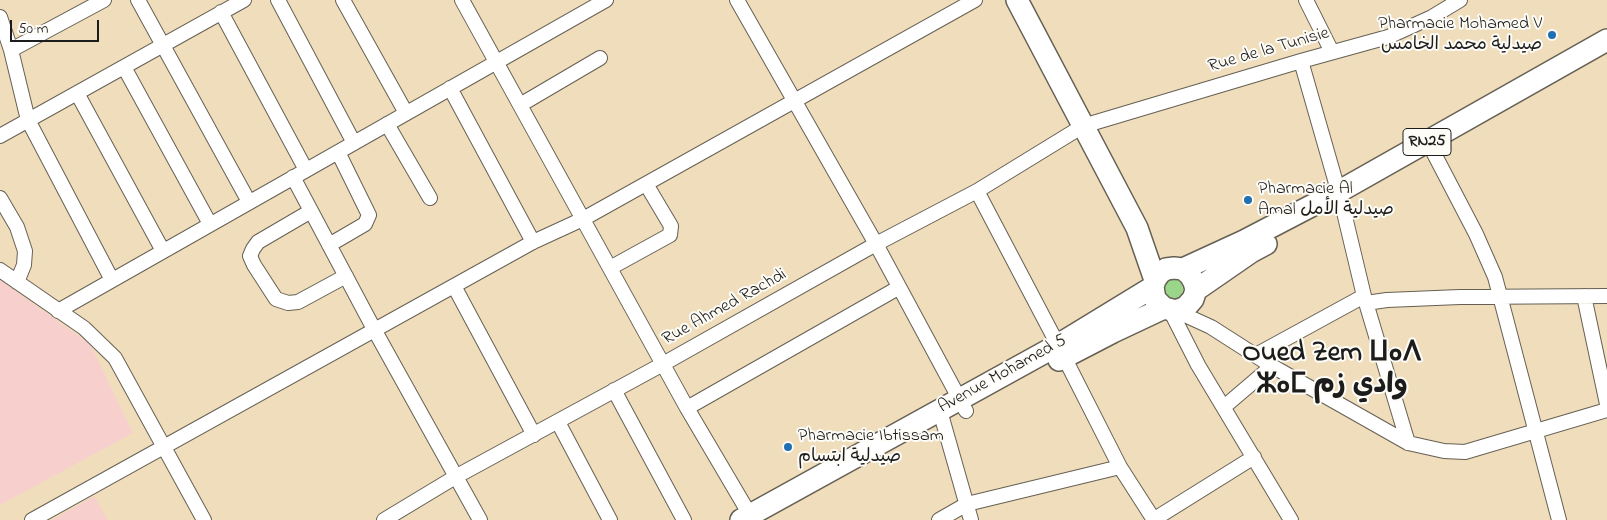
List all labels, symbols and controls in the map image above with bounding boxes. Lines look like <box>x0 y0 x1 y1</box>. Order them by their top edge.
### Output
scale bar <box>12 10 101 42</box>
place label: Pharmacie Mohamed V صيدلية محمد الخامس <box>1378 14 1542 56</box>
text: 50 m <box>18 18 48 40</box>
street label: Rue de la Tunisie <box>1206 23 1332 79</box>
marker: Pharmacie Mohamed V صيدلية محمد الخامس <box>1546 29 1558 41</box>
road number: RN25 <box>1403 128 1451 156</box>
place label: Pharmacie Al Amal صيدلية الأمل <box>1258 179 1394 222</box>
marker: Pharmacie Al Amal صيدلية الأمل <box>1242 194 1254 206</box>
street label: Rue Ahmed Rachdi <box>659 265 791 351</box>
street label: Avenue Mohamed 5 <box>935 331 1071 419</box>
district label: Oued Zem ⵡⴰⴷ ⵣⴰⵎ وادي زم <box>1242 338 1422 404</box>
place label: Pharmacie Ibtissam صيدلية ابتسام <box>798 426 944 468</box>
marker: Pharmacie Ibtissam صيدلية ابتسام <box>782 441 794 453</box>

